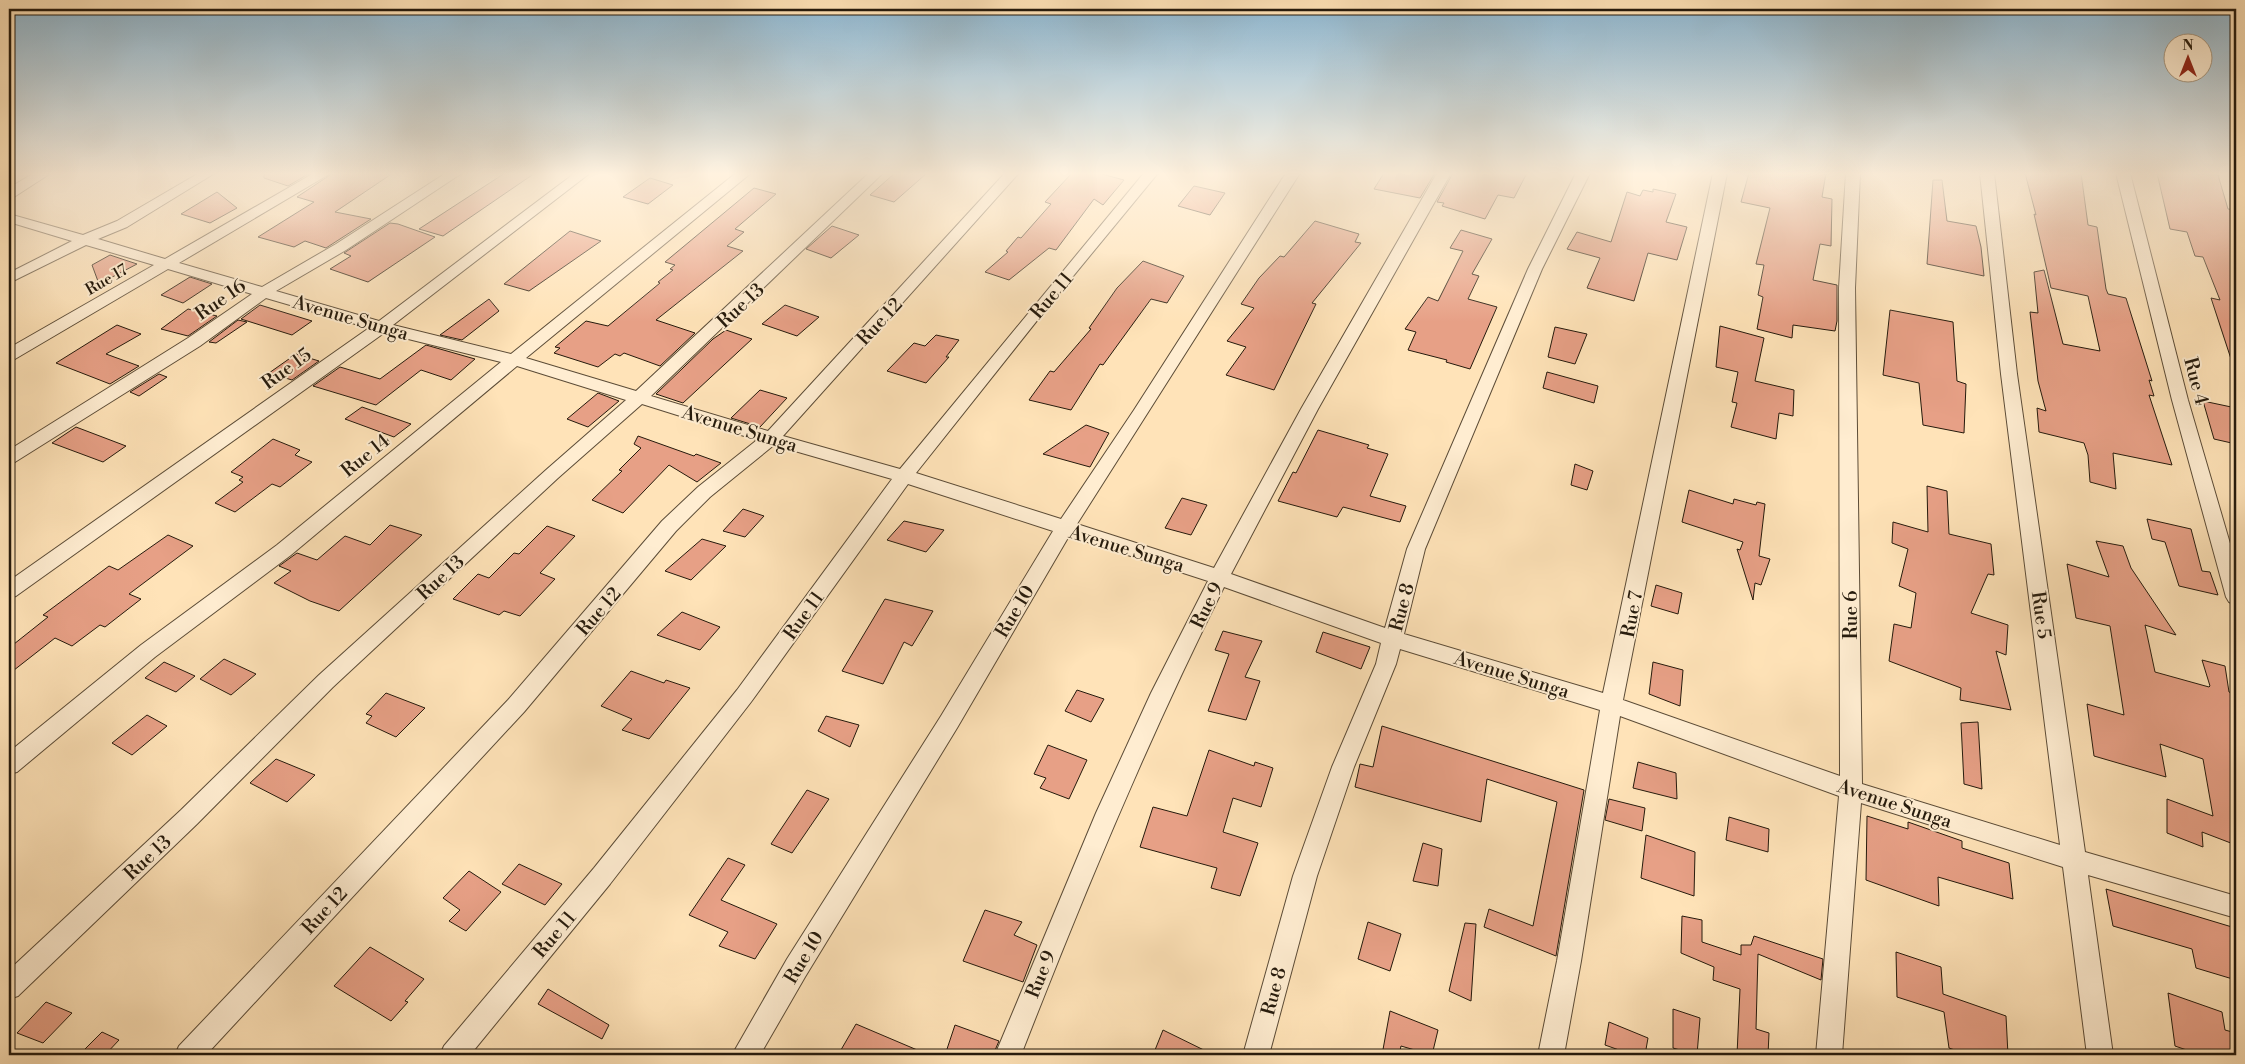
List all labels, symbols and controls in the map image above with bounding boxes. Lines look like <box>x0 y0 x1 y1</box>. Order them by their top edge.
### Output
north arrow <box>2162 32 2212 82</box>
text: N <box>2182 37 2194 55</box>
street label: Rue 17 <box>82 260 131 300</box>
street label: Rue 11 <box>1025 267 1078 324</box>
street label: Rue 16 <box>191 274 251 326</box>
street label: Rue 13 <box>712 278 769 334</box>
street label: Avenue Sunga <box>289 290 412 346</box>
street label: Rue 12 <box>852 293 908 351</box>
street label: Rue 15 <box>257 343 316 395</box>
street label: Rue 4 <box>2178 355 2214 408</box>
street label: Avenue Sunga <box>678 400 801 458</box>
street label: Rue 14 <box>336 429 395 483</box>
street label: Avenue Sunga <box>1065 520 1188 578</box>
street label: Rue 13 <box>412 550 469 606</box>
street label: Rue 9 <box>1185 578 1228 633</box>
street label: Rue 8 <box>1384 580 1420 634</box>
street label: Rue 10 <box>990 581 1040 642</box>
street label: Rue 12 <box>571 582 626 641</box>
street label: Rue 11 <box>778 587 830 645</box>
street label: Rue 7 <box>1616 588 1648 640</box>
street label: Rue 5 <box>2026 590 2056 641</box>
street label: Rue 6 <box>1839 591 1863 639</box>
street label: Avenue Sunga <box>1450 646 1573 704</box>
street label: Avenue Sunga <box>1833 774 1955 834</box>
street label: Rue 13 <box>119 830 176 886</box>
street label: Rue 12 <box>297 882 353 940</box>
street label: Rue 11 <box>528 906 581 963</box>
street label: Rue 10 <box>779 927 829 988</box>
street label: Rue 9 <box>1021 947 1061 1002</box>
street label: Rue 8 <box>1256 964 1292 1018</box>

